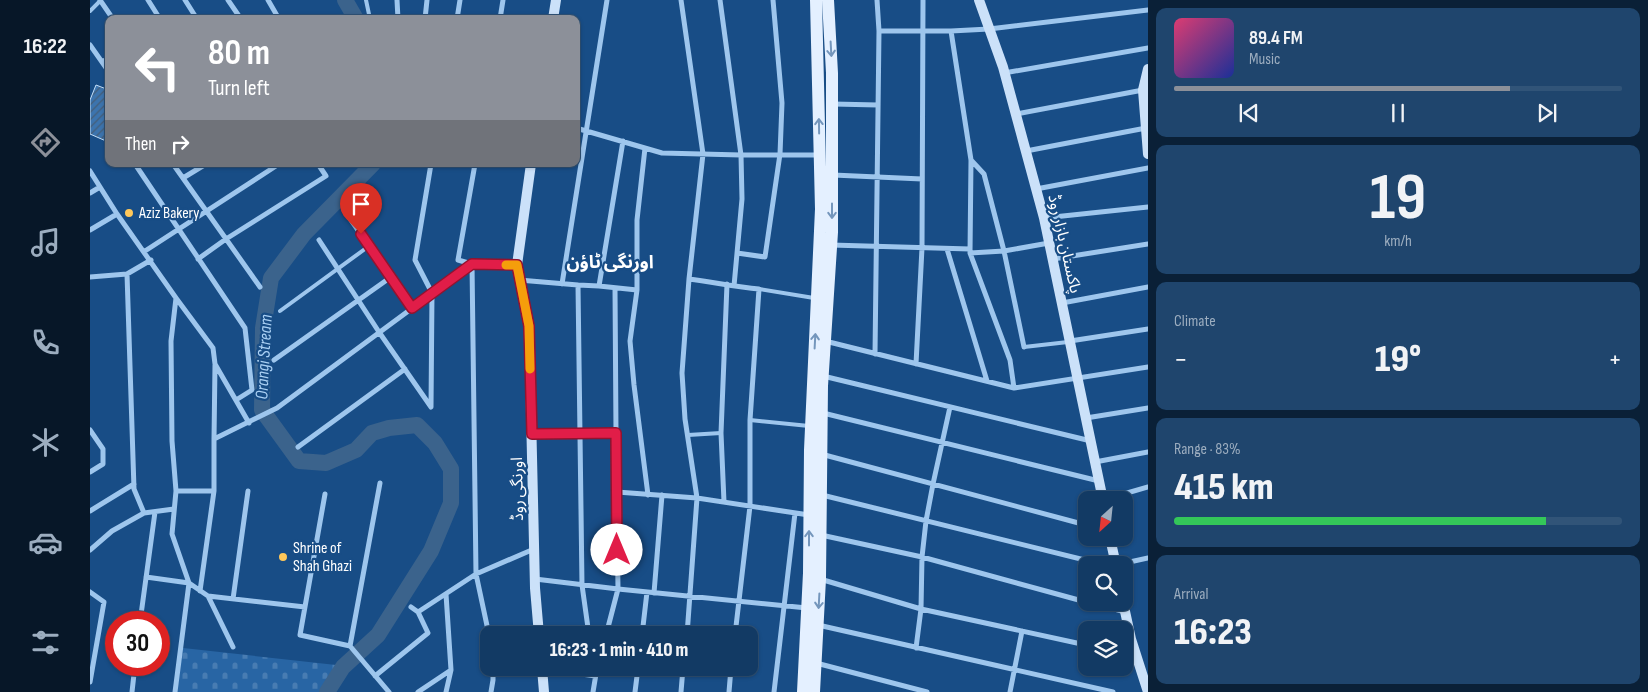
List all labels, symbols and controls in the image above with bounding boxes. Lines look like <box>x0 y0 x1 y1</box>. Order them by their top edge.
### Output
text: 89.4 FM <box>1249 27 1303 50</box>
text: 80 m <box>208 32 270 75</box>
text: 16:22 <box>23 33 67 60</box>
icon: left <box>125 35 190 100</box>
one-way arrow <box>826 40 835 56</box>
text: Music <box>1249 50 1280 69</box>
text: Turn left <box>208 75 270 102</box>
icon: previous <box>1235 99 1263 127</box>
icon: pause <box>1384 99 1412 127</box>
icon: next <box>1533 99 1561 127</box>
one-way arrow <box>814 118 824 134</box>
icon: directions <box>28 125 63 160</box>
icon: right <box>166 130 194 158</box>
text: Then <box>125 133 156 156</box>
text: 19 <box>1370 160 1426 238</box>
pin <box>340 183 382 234</box>
icon: arrive <box>347 190 375 218</box>
street label: پاکستان بازار روڈ <box>1043 193 1085 295</box>
one-way arrow <box>827 202 837 219</box>
place label: Aziz Bakery <box>138 204 200 223</box>
marker: Aziz Bakery <box>123 207 135 219</box>
icon: music <box>28 225 63 260</box>
text: km/h <box>1384 232 1412 251</box>
district label: اورنگی ٹاؤن <box>566 252 654 273</box>
text: Climate <box>1174 312 1216 331</box>
water label: Orangi Stream <box>251 314 277 400</box>
icon: phone <box>28 325 63 360</box>
one-way arrow <box>810 333 819 349</box>
text: 19° <box>1375 337 1421 382</box>
text: − <box>1174 343 1188 376</box>
text: + <box>1608 343 1622 376</box>
icon: climate <box>28 425 63 460</box>
text: Range · 83% <box>1174 440 1241 459</box>
street label: اورنگی روڈ <box>508 457 528 521</box>
text: 415 km <box>1174 465 1274 510</box>
north arrow <box>1078 491 1132 546</box>
map controls <box>1078 491 1133 676</box>
position arrow <box>590 523 642 575</box>
icon: car <box>28 525 63 560</box>
one-way arrow <box>804 531 814 547</box>
place label: Shrine of Shah Ghazi <box>293 539 352 576</box>
marker: Shrine of Shah Ghazi <box>277 551 289 563</box>
button: search <box>1078 556 1133 611</box>
text: Arrival <box>1174 585 1208 604</box>
one-way arrow <box>814 593 823 609</box>
text: 16:23 <box>1174 610 1252 655</box>
speed limit sign: 30 <box>105 611 170 676</box>
button: layers <box>1078 621 1133 676</box>
icon: filters <box>28 625 63 660</box>
text: 16:23 · 1 min · 410 m <box>550 639 688 662</box>

